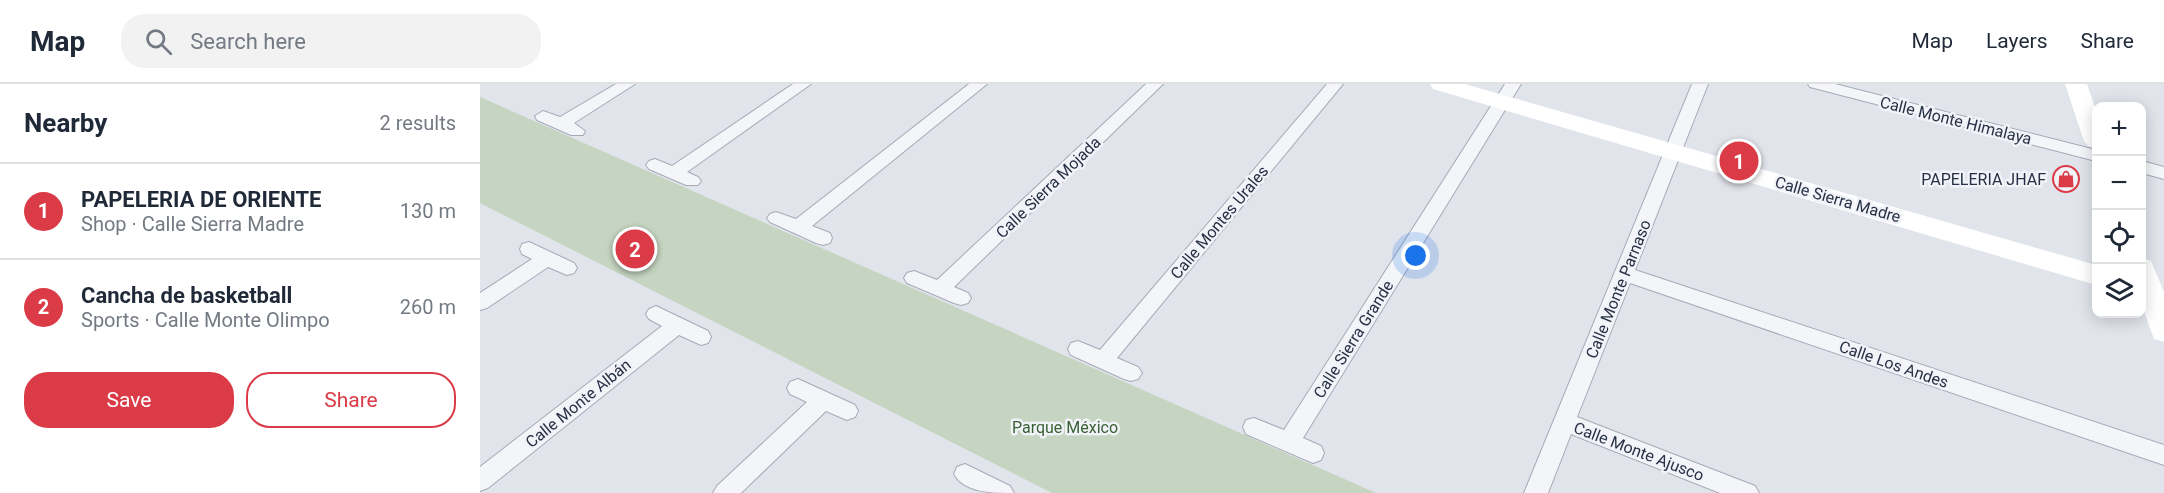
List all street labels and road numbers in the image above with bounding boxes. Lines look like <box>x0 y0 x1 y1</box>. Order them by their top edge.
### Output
street label: Calle Monte Himalaya <box>1878 92 2034 149</box>
street label: Calle Sierra Mojada <box>992 133 1105 242</box>
street label: Calle Montes Urales <box>1166 162 1272 283</box>
street label: Calle Sierra Madre <box>1773 172 1903 227</box>
street label: Calle Monte Parnaso <box>1582 217 1655 361</box>
street label: Calle Sierra Grande <box>1309 277 1397 402</box>
street label: Calle Los Andes <box>1837 337 1951 392</box>
street label: Calle Monte Albán <box>522 355 635 452</box>
street label: Calle Monte Ajusco <box>1571 418 1707 485</box>

